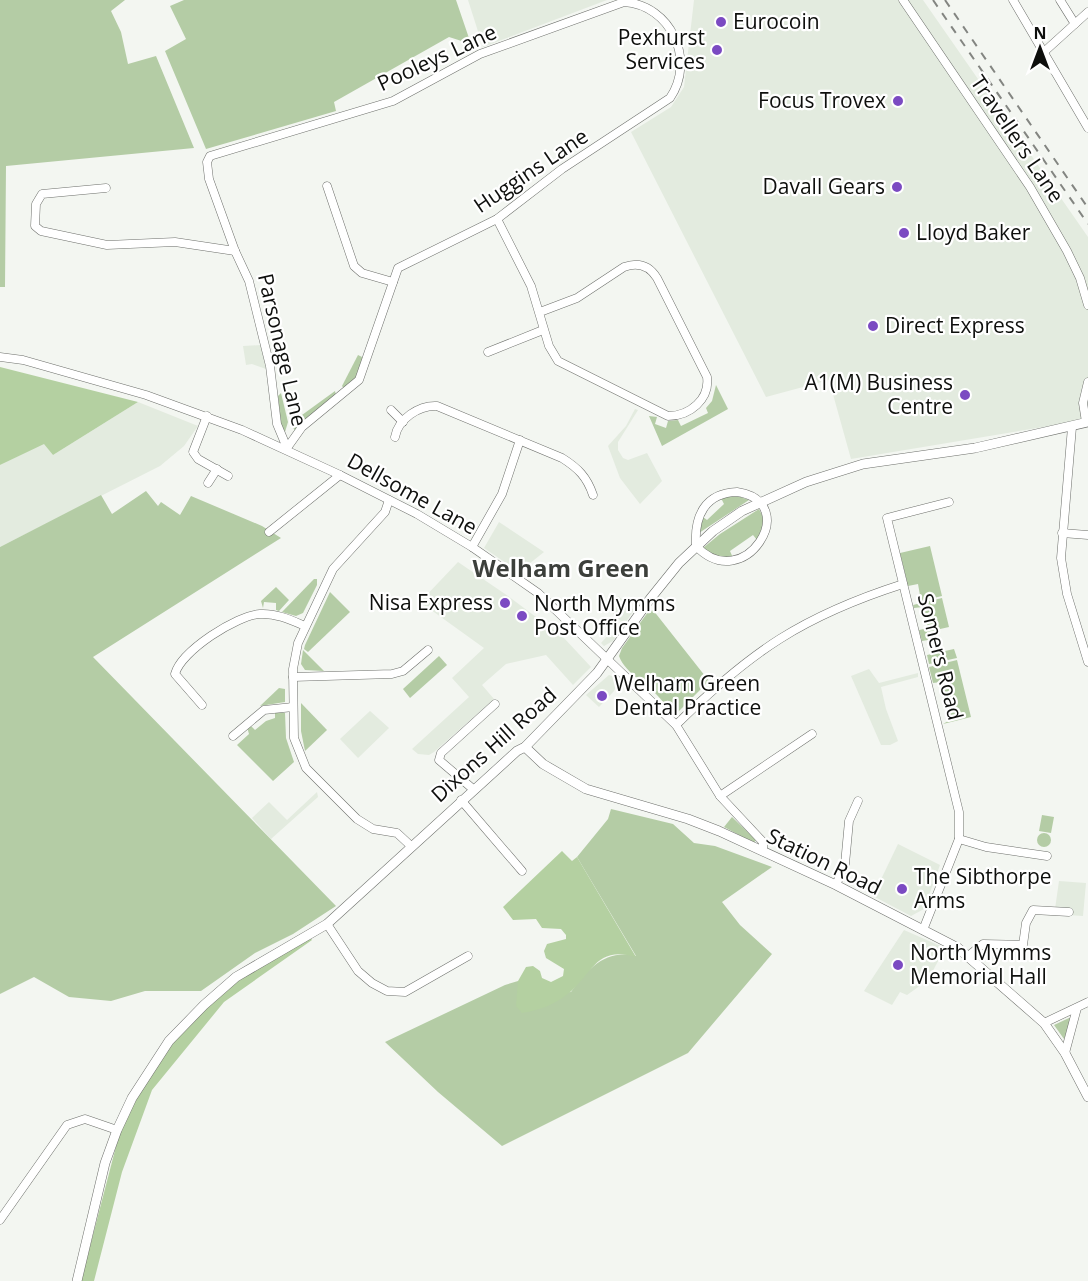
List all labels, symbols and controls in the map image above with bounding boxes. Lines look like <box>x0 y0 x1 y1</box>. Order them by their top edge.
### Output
place label: Eurocoin <box>733 7 820 35</box>
marker: Eurocoin <box>714 15 728 29</box>
street label: Pooleys Lane <box>373 17 501 97</box>
north arrow <box>1010 18 1070 78</box>
text: N <box>1033 22 1047 44</box>
place label: Pexhurst Services <box>618 23 705 75</box>
marker: Pexhurst Services <box>710 43 724 57</box>
street label: Travellers Lane <box>965 69 1071 208</box>
place label: Focus Trovex <box>758 86 886 114</box>
marker: Focus Trovex <box>891 94 905 108</box>
street label: Huggins Lane <box>468 122 593 219</box>
place label: Davall Gears <box>763 172 885 200</box>
marker: Davall Gears <box>890 180 904 194</box>
place label: Lloyd Baker <box>916 218 1031 246</box>
marker: Lloyd Baker <box>897 226 911 240</box>
street label: Parsonage Lane <box>252 271 314 429</box>
place label: Direct Express <box>885 311 1025 339</box>
marker: Direct Express <box>866 319 880 333</box>
place label: A1(M) Business Centre <box>805 368 953 420</box>
marker: A1(M) Business Centre <box>958 388 972 402</box>
street label: Dellsome Lane <box>343 446 482 540</box>
district label: Welham Green <box>472 551 650 584</box>
place label: Nisa Express <box>369 588 493 616</box>
place label: North Mymms Post Office <box>534 589 675 641</box>
street label: Somers Road <box>912 591 970 723</box>
marker: Nisa Express <box>498 596 512 610</box>
marker: North Mymms Post Office <box>515 609 529 623</box>
place label: Welham Green Dental Practice <box>614 669 761 721</box>
street label: Dixons Hill Road <box>425 681 562 808</box>
marker: Welham Green Dental Practice <box>595 689 609 703</box>
street label: Station Road <box>762 821 887 901</box>
place label: The Sibthorpe Arms <box>914 862 1052 914</box>
marker: The Sibthorpe Arms <box>895 882 909 896</box>
place label: North Mymms Memorial Hall <box>910 938 1051 990</box>
marker: North Mymms Memorial Hall <box>891 958 905 972</box>

